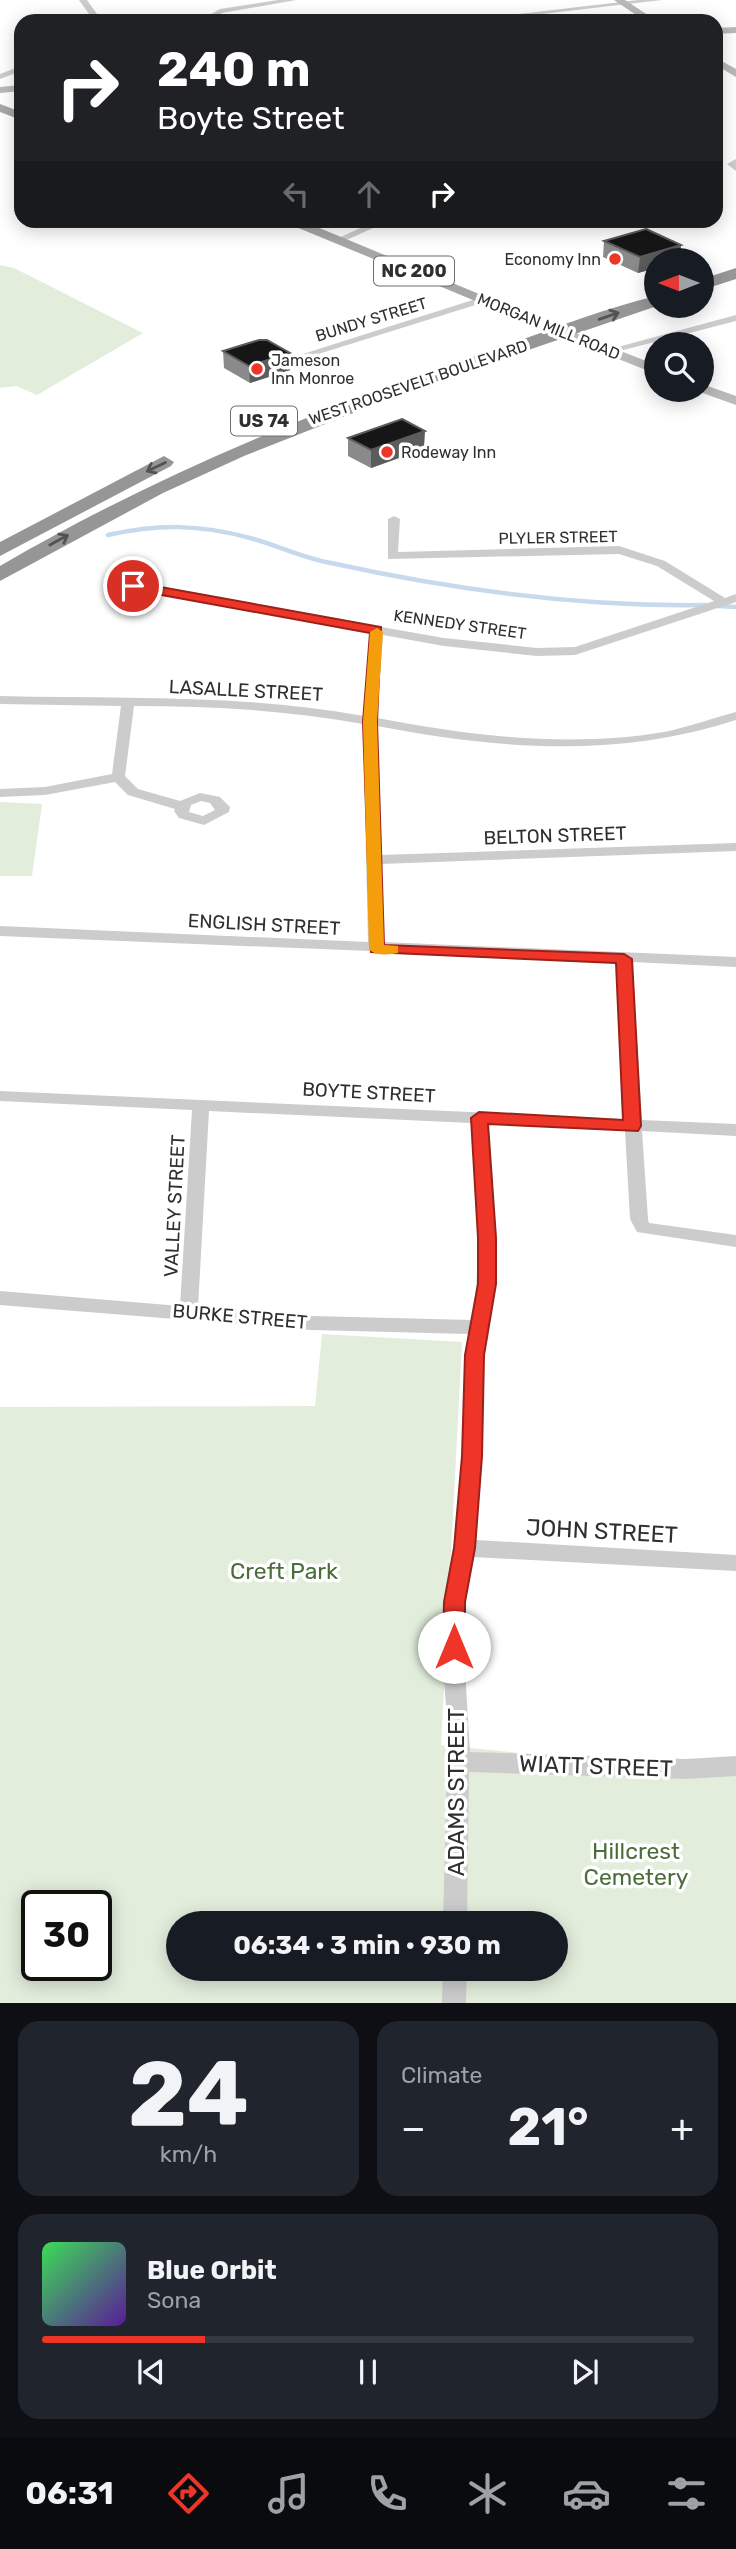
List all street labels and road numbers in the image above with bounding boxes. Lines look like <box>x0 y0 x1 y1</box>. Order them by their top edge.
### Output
road number: NC 200 <box>374 256 454 286</box>
street label: MORGAN MILL ROAD <box>475 289 623 364</box>
street label: BUNDY STREET <box>313 293 429 345</box>
street label: WEST ROOSEVELT BOULEVARD <box>306 336 530 429</box>
road number: US 74 <box>231 407 297 436</box>
street label: PLYLER STREET <box>498 527 618 548</box>
street label: KENNEDY STREET <box>392 606 528 643</box>
street label: LASALLE STREET <box>168 675 324 706</box>
street label: BELTON STREET <box>483 822 627 849</box>
street label: ENGLISH STREET <box>187 909 341 940</box>
street label: BOYTE STREET <box>302 1078 436 1107</box>
street label: VALLEY STREET <box>159 1134 190 1278</box>
street label: BURKE STREET <box>172 1299 308 1334</box>
street label: JOHN STREET <box>525 1513 679 1549</box>
street label: ADAMS STREET <box>442 1708 470 1876</box>
street label: WIATT STREET <box>519 1749 673 1783</box>

